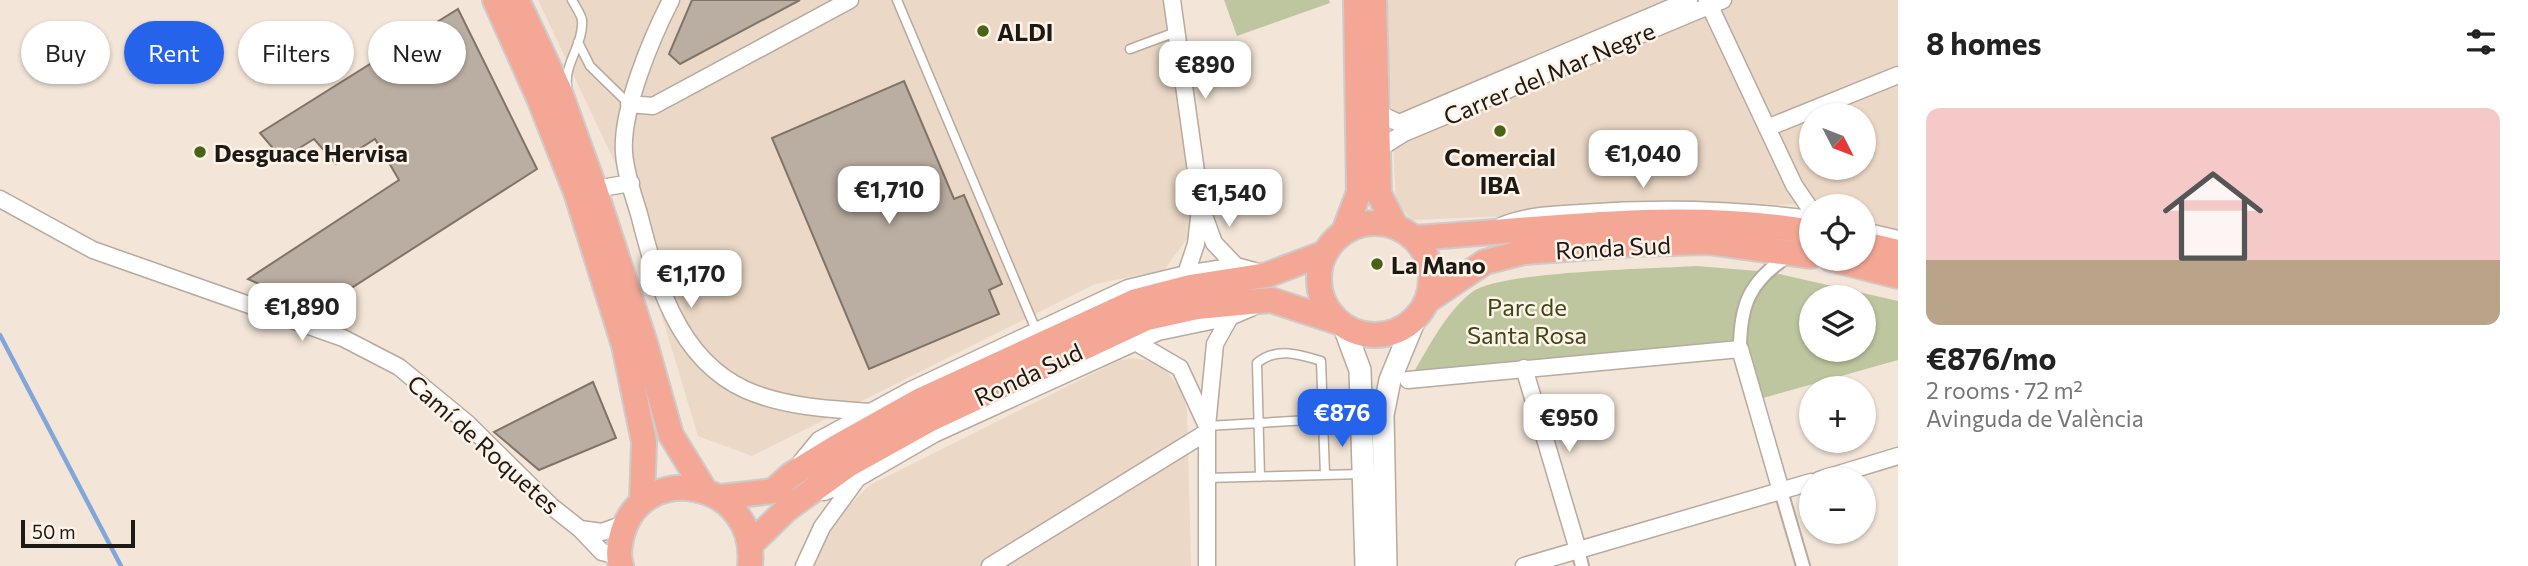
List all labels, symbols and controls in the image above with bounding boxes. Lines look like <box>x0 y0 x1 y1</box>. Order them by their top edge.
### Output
street label: Carrer del Mar Negre <box>1439 15 1659 131</box>
place label: ALDI <box>997 17 1053 46</box>
chip: Buy <box>21 21 110 84</box>
chip: Rent <box>124 21 224 84</box>
chip: Filters <box>238 21 354 84</box>
chip: New <box>368 21 466 84</box>
marker: ALDI <box>975 23 991 39</box>
icon: filters <box>2462 23 2500 61</box>
text: 8 homes <box>1926 24 2042 61</box>
pin: €890 <box>1164 42 1246 101</box>
text: €890 <box>1175 50 1235 78</box>
north arrow <box>1799 103 1876 180</box>
map controls <box>1799 103 1876 544</box>
marker: Comercial IBA <box>1492 123 1508 139</box>
pin: €1,040 <box>1586 130 1700 190</box>
place label: Desguace Hervisa <box>214 138 408 167</box>
text: €1,040 <box>1605 139 1681 167</box>
place label: Comercial IBA <box>1444 142 1556 199</box>
marker: Desguace Hervisa <box>192 144 208 160</box>
icon: home <box>2150 153 2276 279</box>
pin: €1,710 <box>832 166 946 226</box>
pin: €1,540 <box>1172 170 1286 229</box>
text: €1,710 <box>854 175 924 203</box>
text: €1,540 <box>1191 178 1267 206</box>
button: locate <box>1799 194 1876 271</box>
street label: Ronda Sud <box>1554 229 1672 265</box>
pin: €1,170 <box>634 250 748 310</box>
place label: La Mano <box>1391 250 1486 279</box>
marker: La Mano <box>1369 256 1385 272</box>
text: €1,170 <box>657 259 725 287</box>
pin: €1,890 <box>245 284 359 343</box>
button: layers <box>1799 285 1876 362</box>
text: €1,890 <box>264 292 340 320</box>
park label: Parc de Santa Rosa <box>1467 292 1587 349</box>
street label: Ronda Sud <box>969 336 1087 412</box>
text: €876/mo <box>1926 339 2056 376</box>
street label: Camí de Roquetes <box>402 368 566 520</box>
button: + <box>1799 376 1876 453</box>
text: 2 rooms · 72 m² <box>1926 376 2083 404</box>
pin: €876 <box>1301 390 1383 449</box>
pin: €950 <box>1528 394 1610 454</box>
text: €876 <box>1314 398 1370 426</box>
text: €950 <box>1539 403 1599 431</box>
text: Avinguda de València <box>1926 404 2144 432</box>
button: − <box>1799 467 1876 544</box>
scale bar <box>21 517 135 549</box>
text: 50 m <box>32 520 76 543</box>

